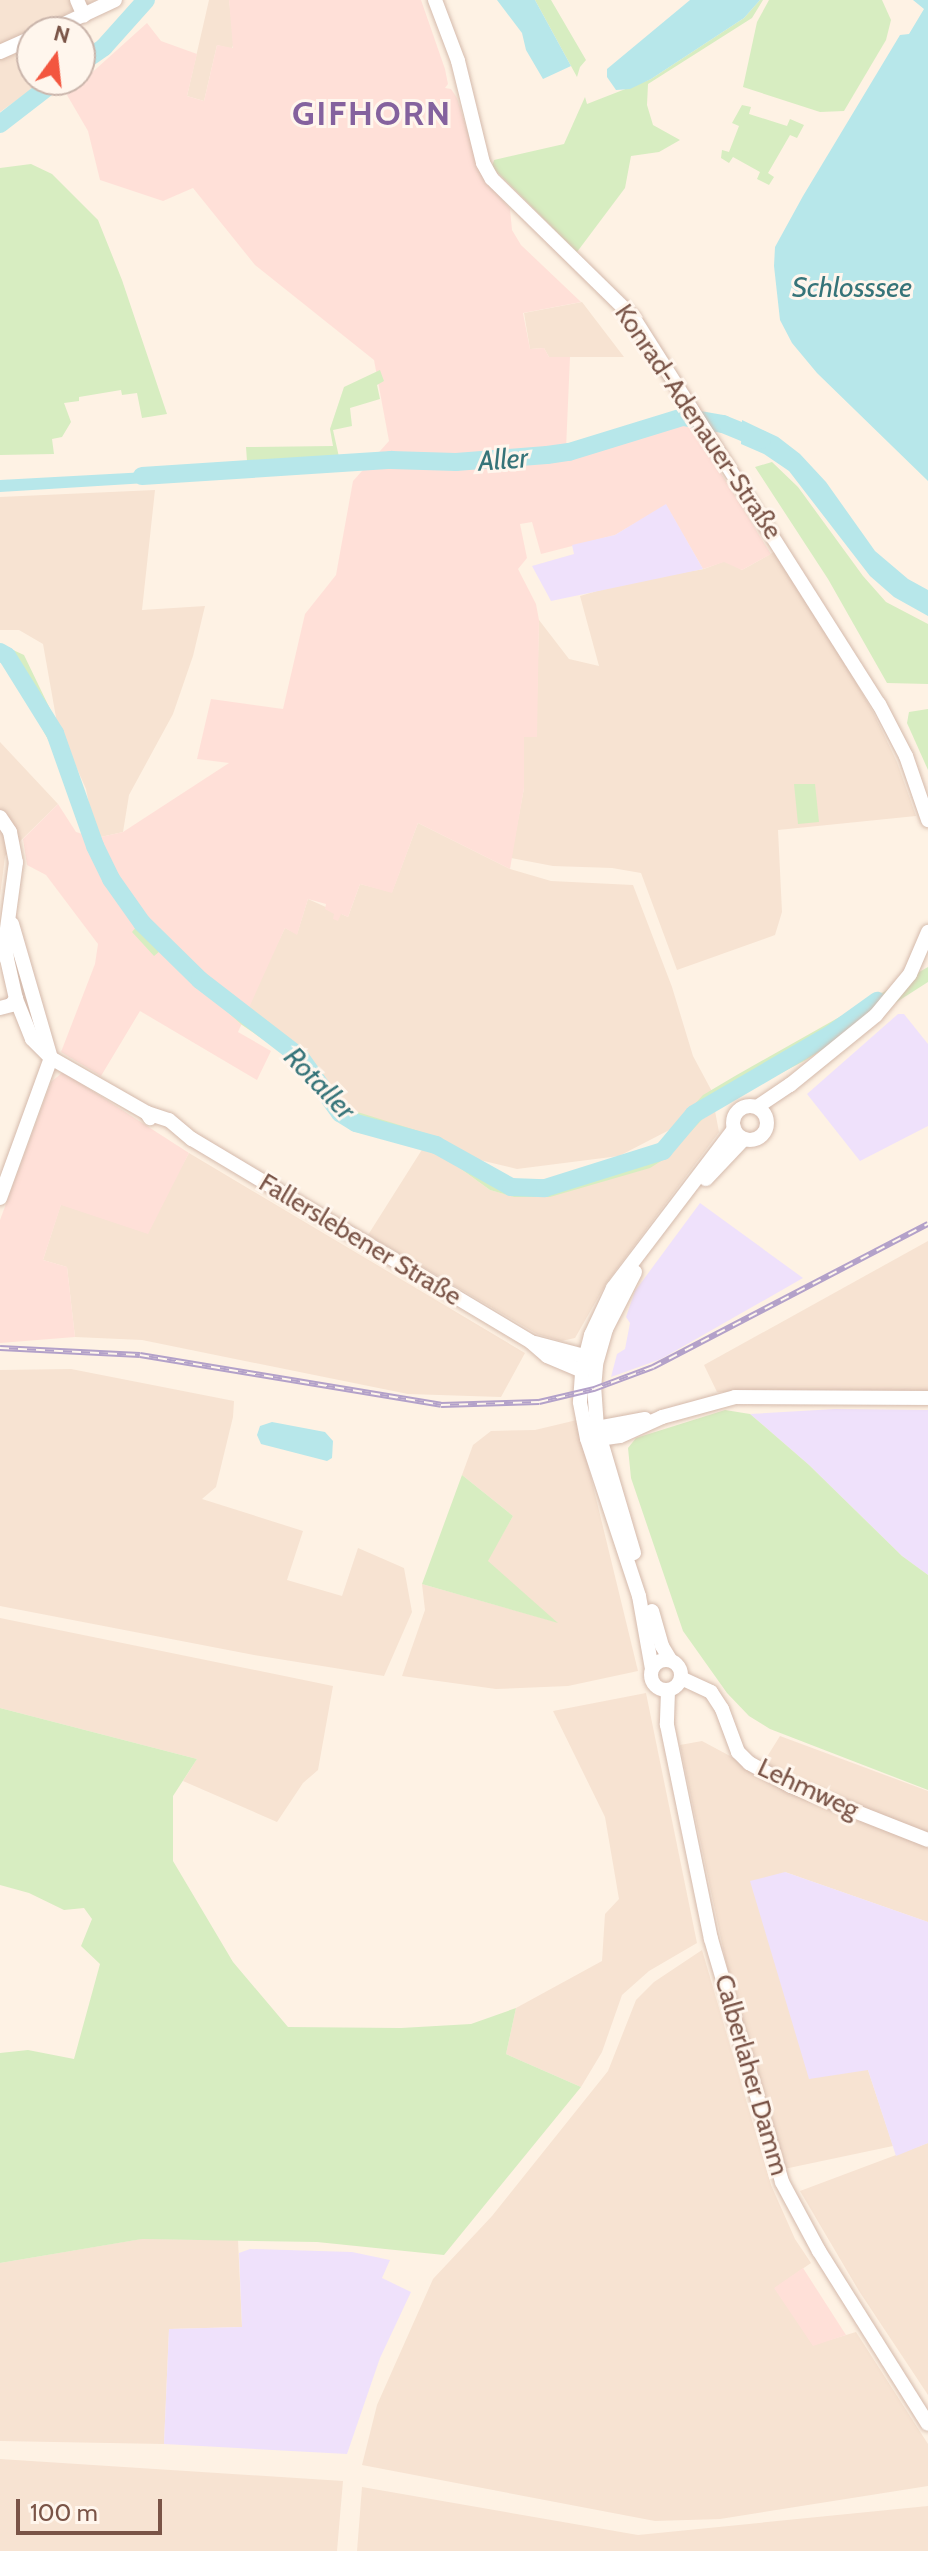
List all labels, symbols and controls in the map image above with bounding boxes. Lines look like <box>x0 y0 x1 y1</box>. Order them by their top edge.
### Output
north arrow <box>16 16 96 96</box>
text: N <box>51 19 73 49</box>
district label: GIFHORN <box>292 94 452 134</box>
water label: Schlosssee <box>792 270 912 304</box>
street label: Konrad-Adenauer-Straße <box>608 299 788 545</box>
water label: Aller <box>477 440 529 478</box>
water label: Rotaller <box>278 1040 362 1126</box>
street label: Fallerslebener Straße <box>253 1167 467 1313</box>
street label: Lehmweg <box>753 1752 863 1826</box>
street label: Calberlaher Damm <box>707 1971 795 2179</box>
scale bar <box>20 2483 166 2533</box>
text: 100 m <box>30 2498 98 2527</box>

